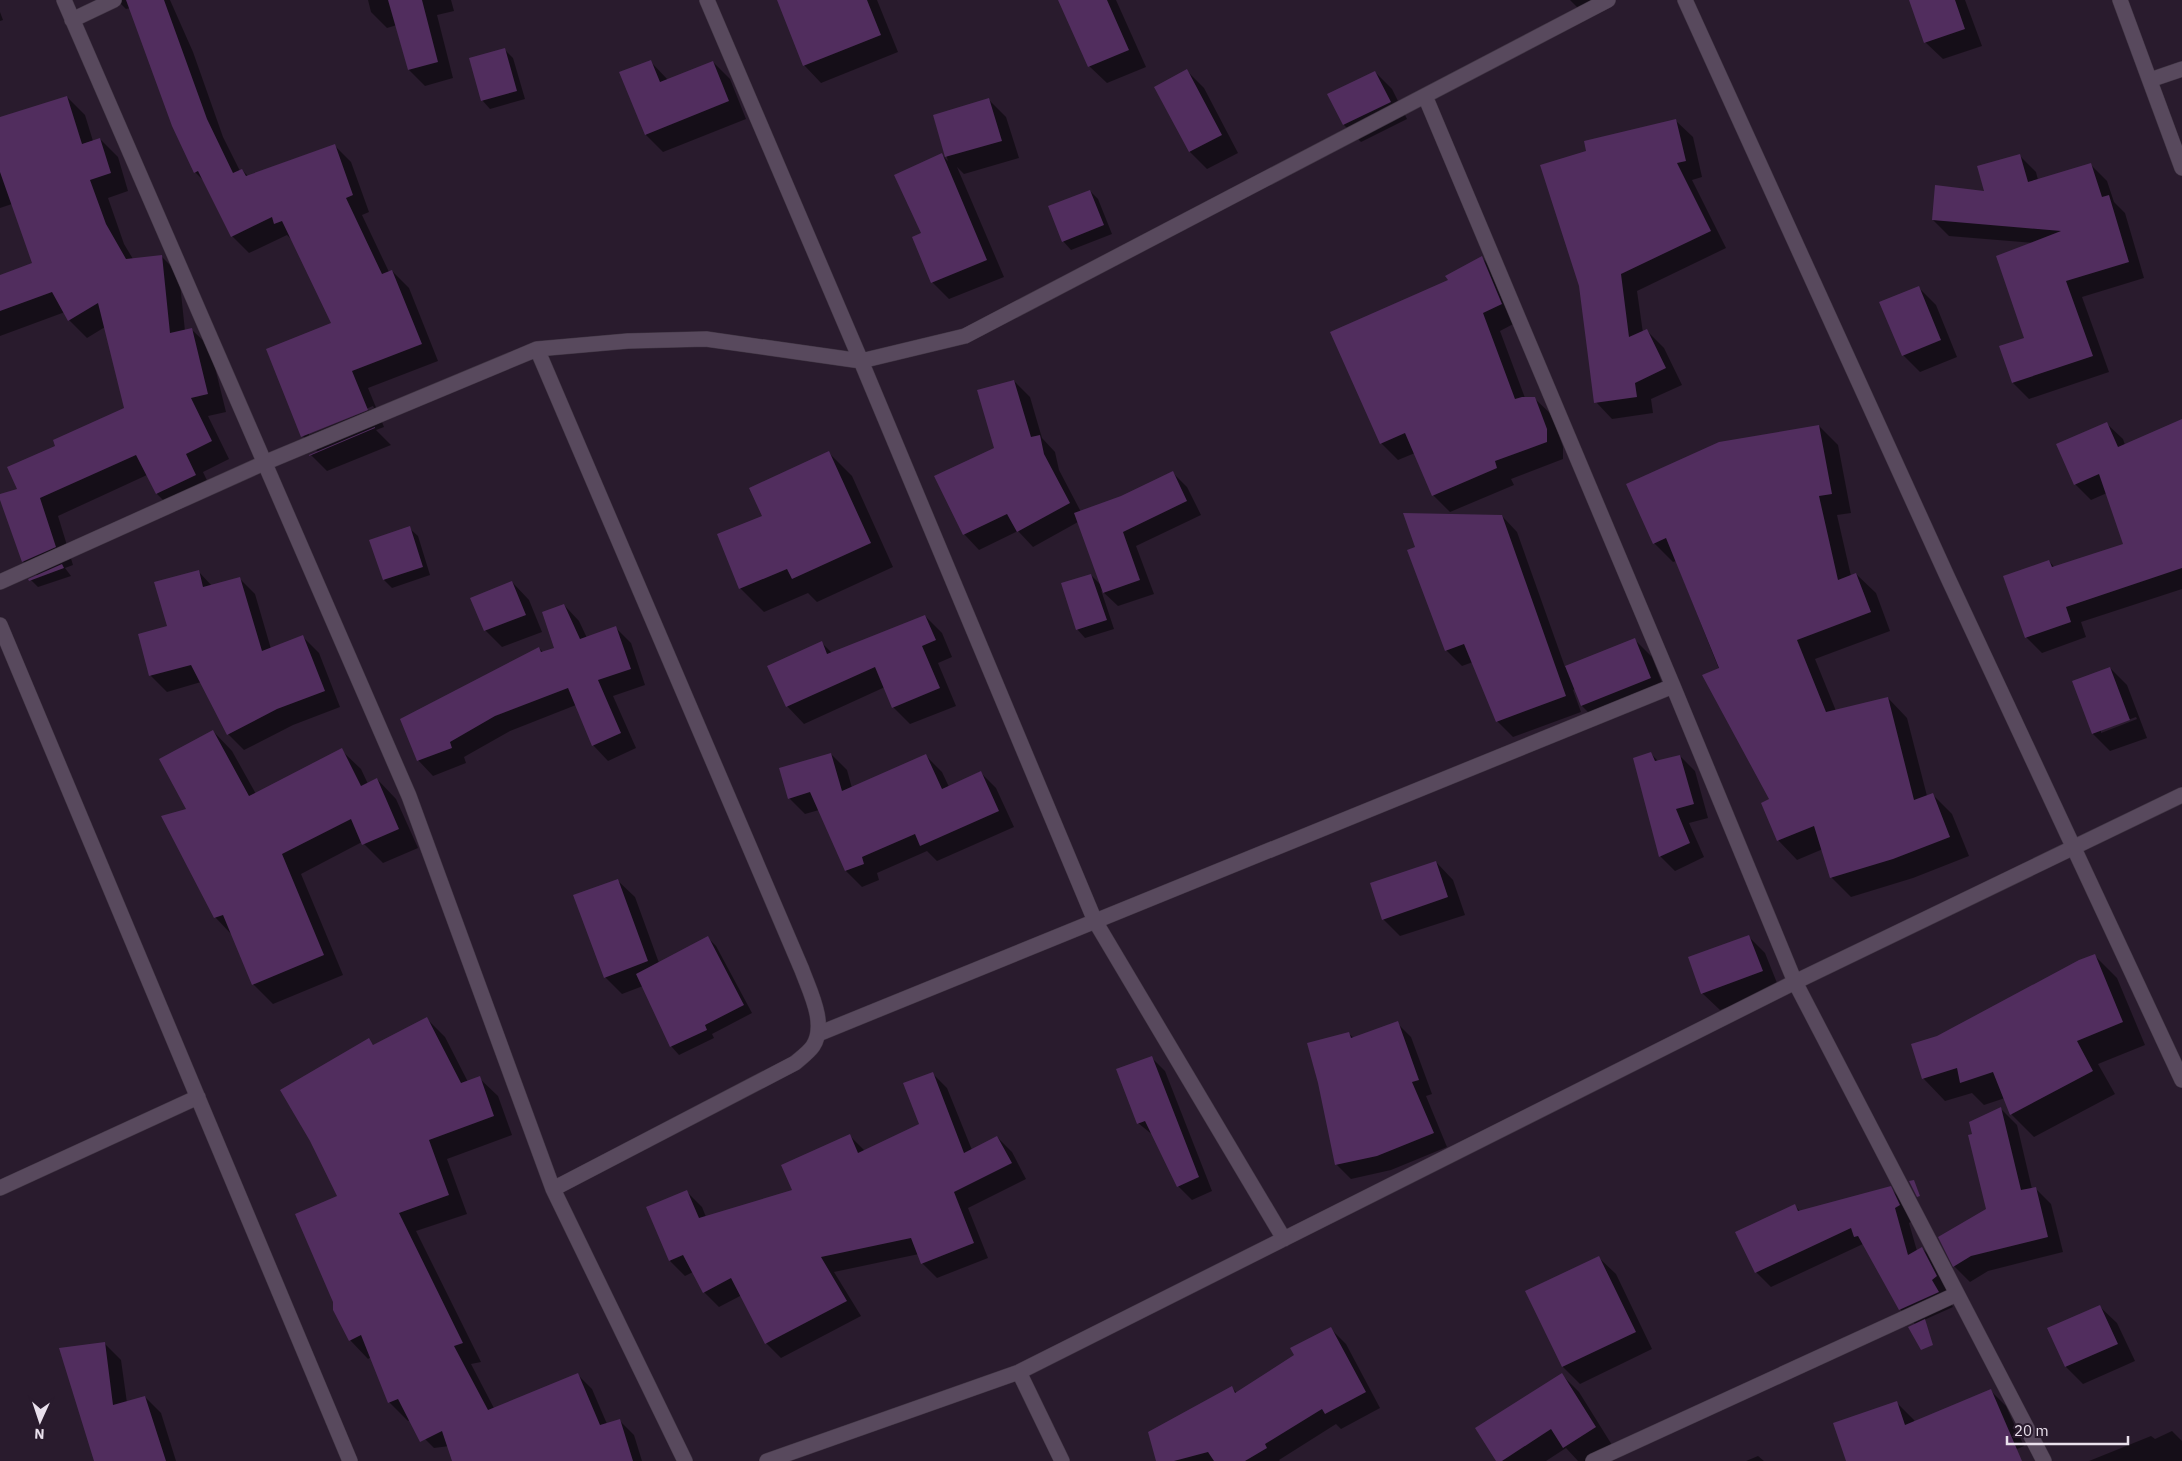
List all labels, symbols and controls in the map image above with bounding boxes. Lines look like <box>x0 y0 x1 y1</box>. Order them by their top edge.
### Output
north arrow <box>15 1396 65 1446</box>
scale bar <box>2007 1414 2128 1446</box>
text: 20 m <box>2014 1421 2049 1440</box>
text: N <box>34 1425 45 1443</box>

